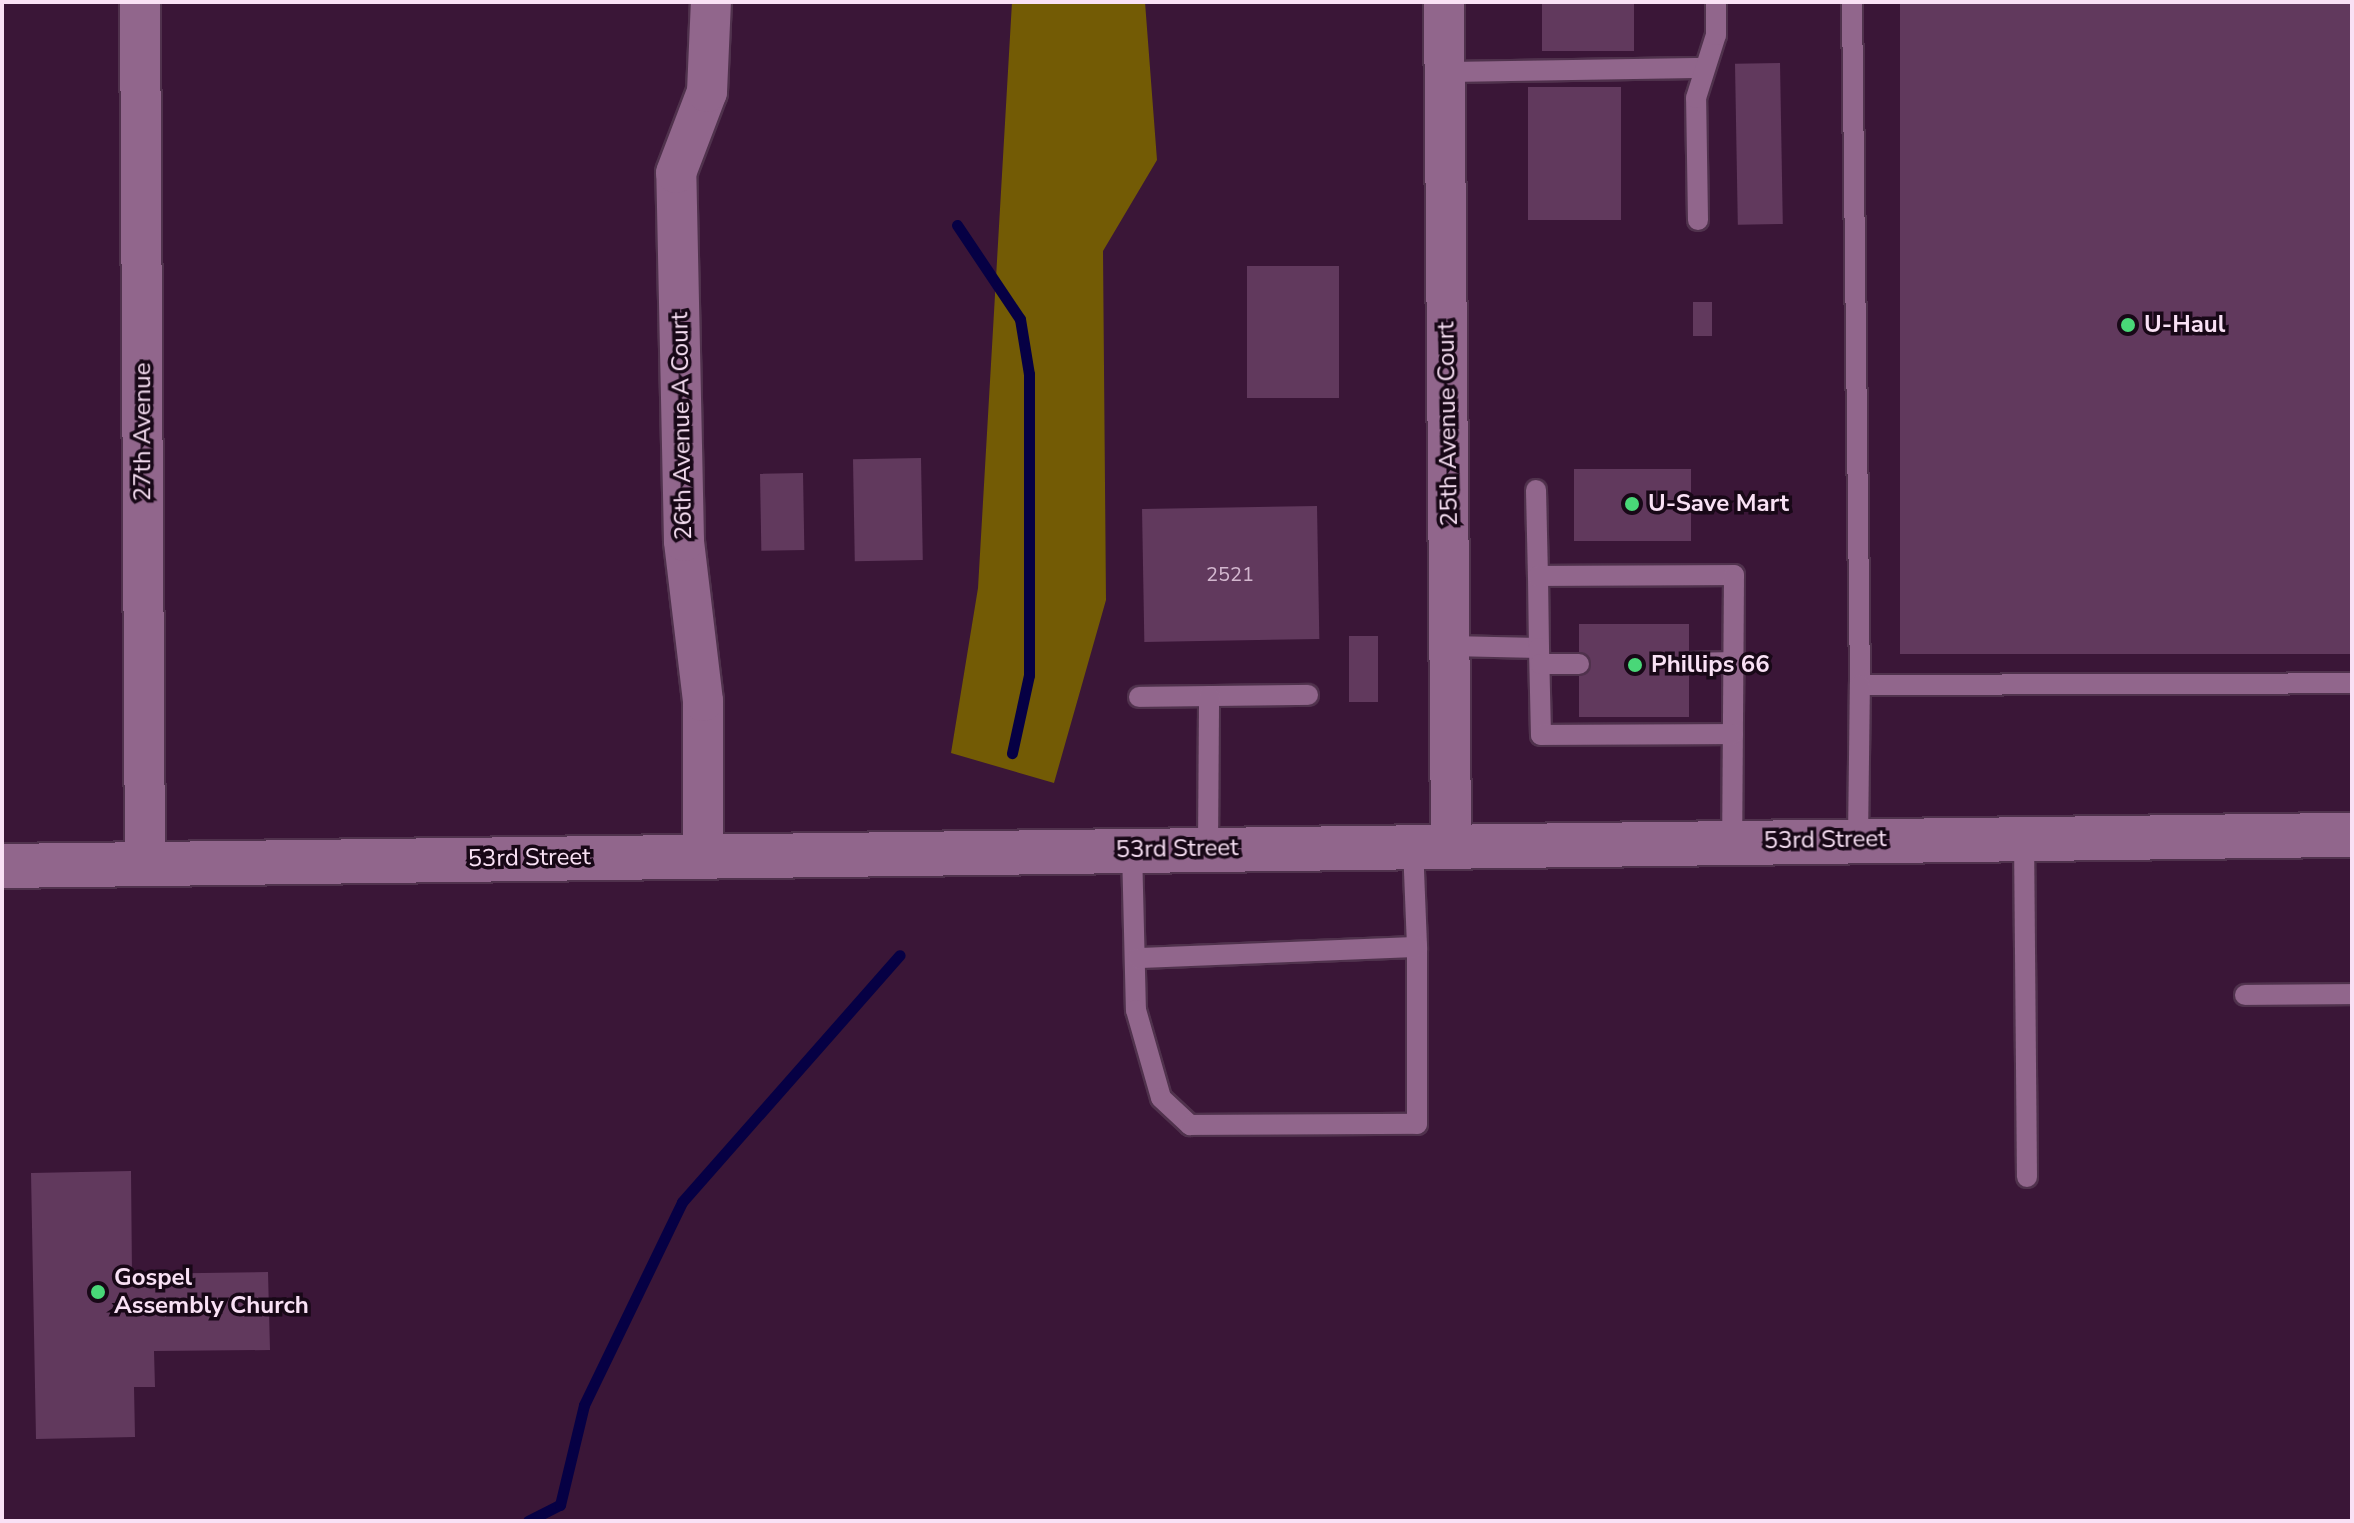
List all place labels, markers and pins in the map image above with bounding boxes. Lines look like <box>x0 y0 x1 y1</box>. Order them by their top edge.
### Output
place label: U-Haul <box>2144 311 2225 339</box>
marker: U-Haul <box>2119 316 2137 334</box>
place label: U-Save Mart <box>1648 490 1789 518</box>
marker: U-Save Mart <box>1623 495 1641 513</box>
place label: Phillips 66 <box>1651 651 1770 679</box>
marker: Phillips 66 <box>1626 656 1644 674</box>
place label: Gospel Assembly Church <box>114 1264 309 1320</box>
marker: Gospel Assembly Church <box>89 1283 107 1301</box>

